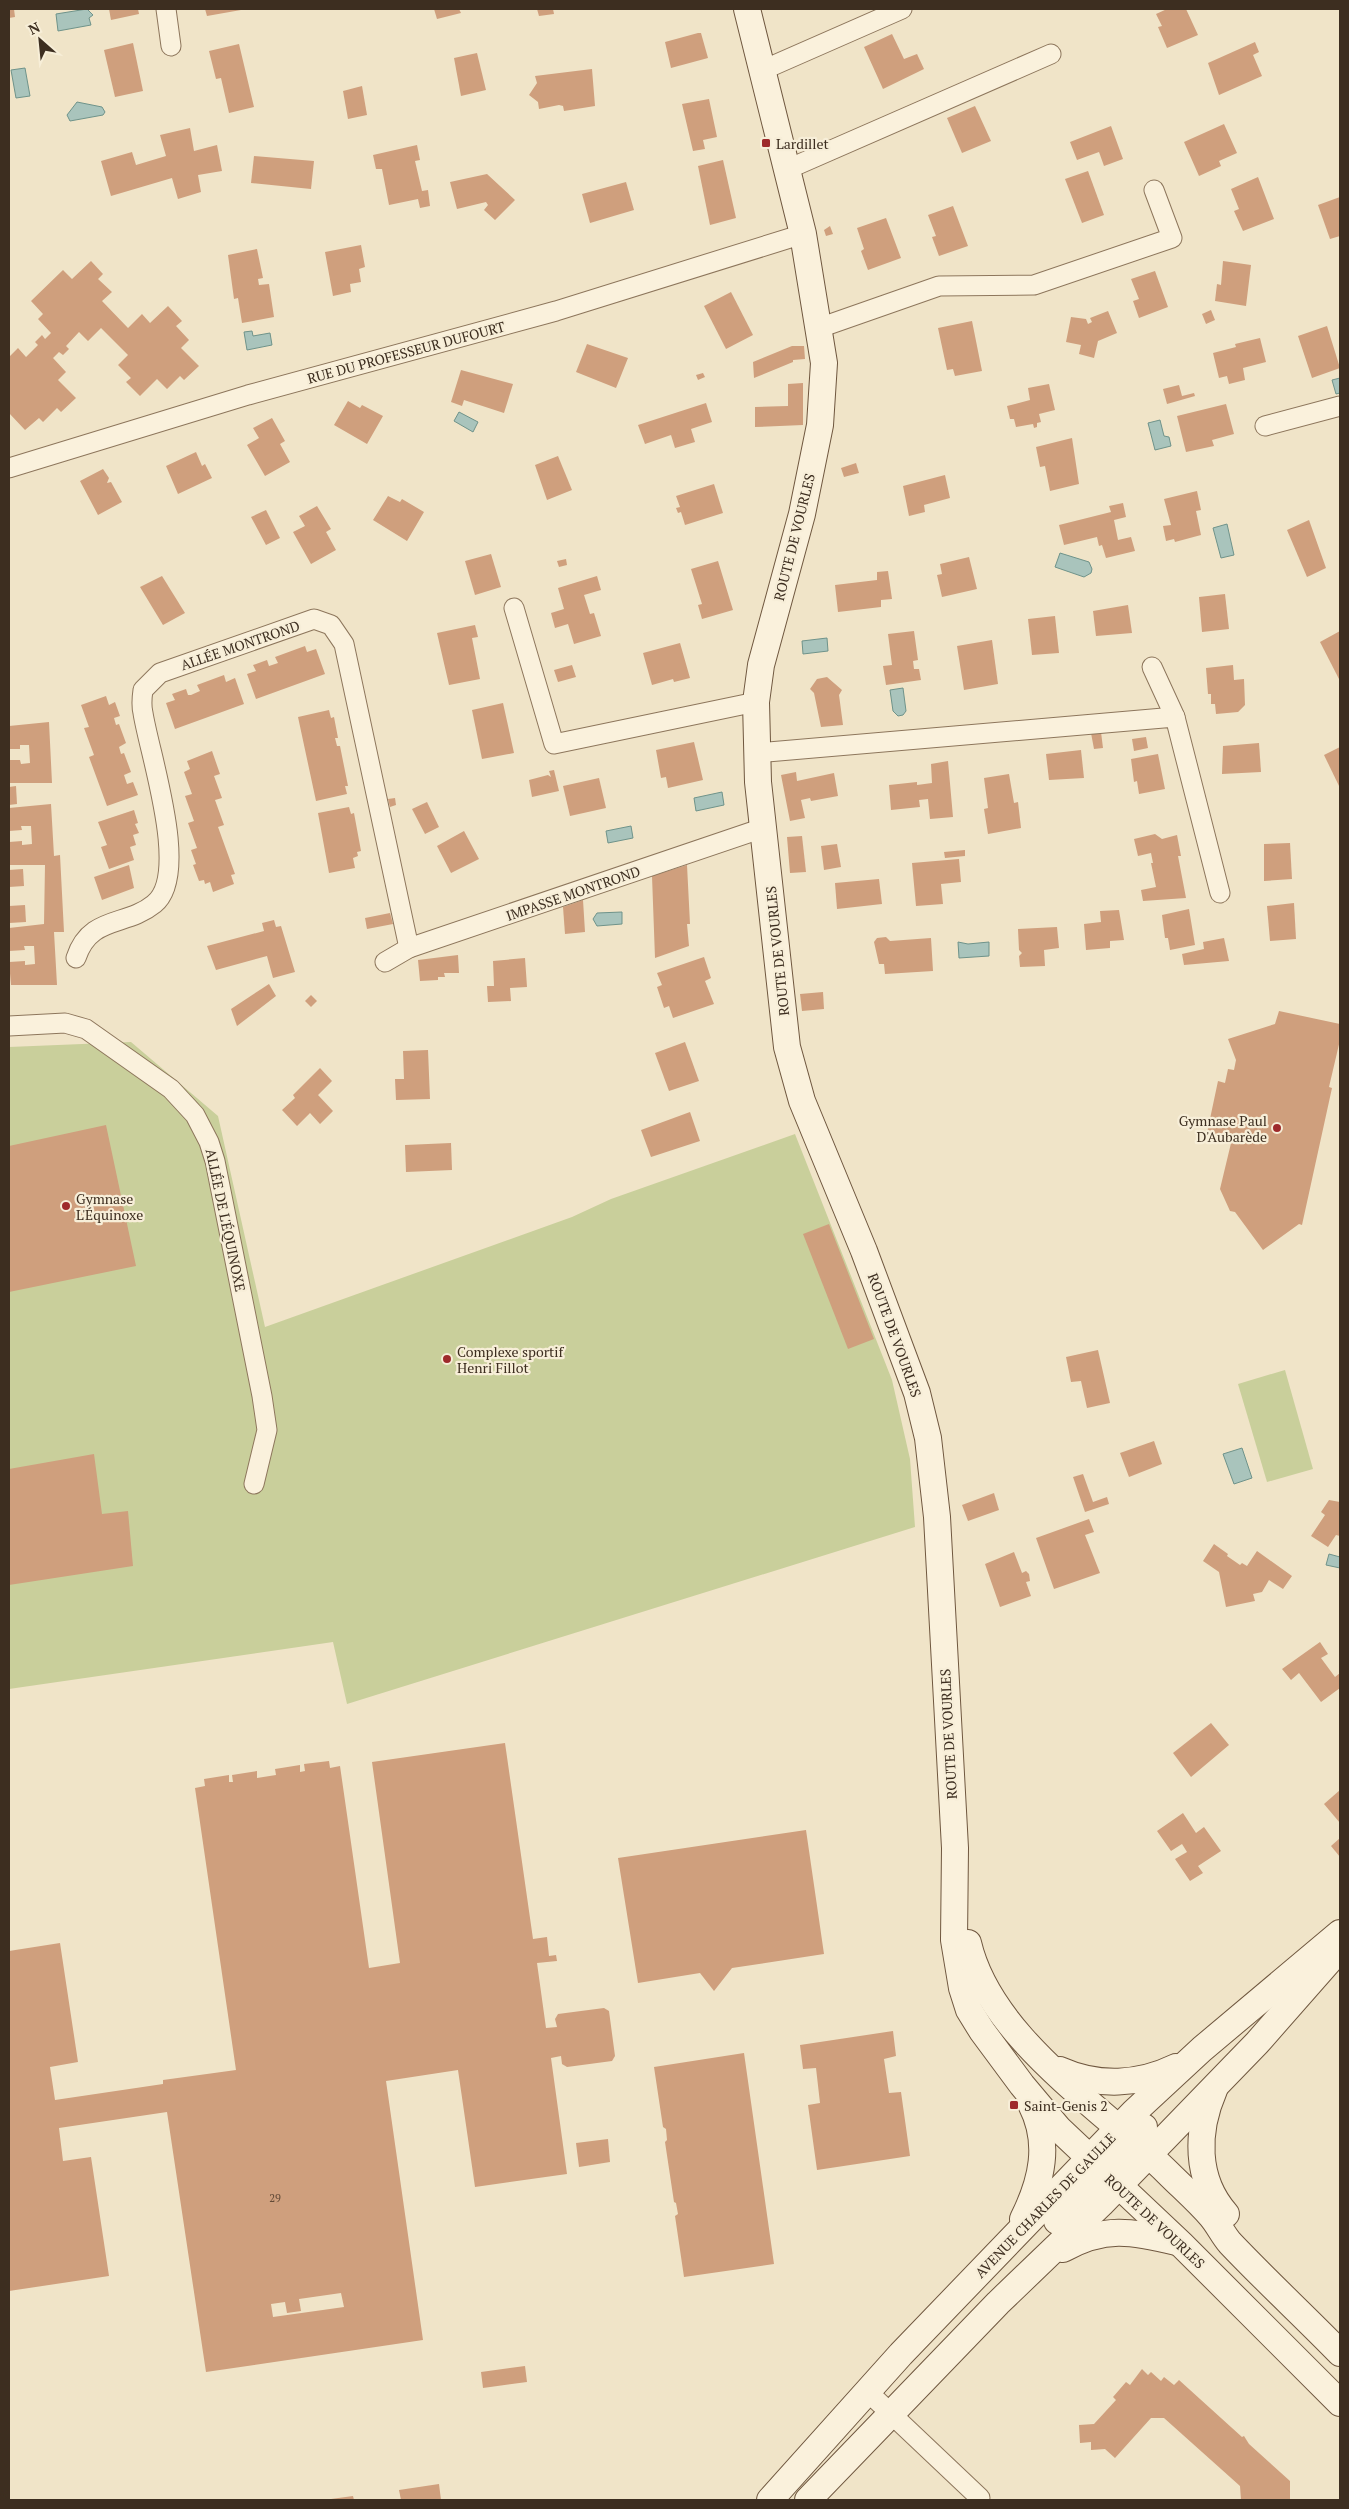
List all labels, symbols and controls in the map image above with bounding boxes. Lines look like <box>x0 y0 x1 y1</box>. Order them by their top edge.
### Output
north arrow <box>15 15 65 65</box>
text: N <box>25 17 43 39</box>
place label: Lardillet <box>776 134 830 153</box>
marker: Lardillet <box>760 137 772 149</box>
street label: RUE DU PROFESSEUR DUFOURT <box>305 316 507 388</box>
street label: ROUTE DE VOURLES <box>769 471 819 603</box>
street label: ALLÉE MONTROND <box>178 616 302 674</box>
street label: IMPASSE MONTROND <box>503 861 643 925</box>
street label: ROUTE DE VOURLES <box>761 885 793 1017</box>
place label: Gymnase Paul D'Aubarède <box>1179 1111 1267 1146</box>
marker: Gymnase Paul D'Aubarède <box>1271 1122 1283 1134</box>
street label: ALLÉE DE L'ÉQUINOXE <box>202 1147 250 1293</box>
place label: Gymnase L'Équinoxe <box>76 1189 143 1224</box>
marker: Gymnase L'Équinoxe <box>60 1200 72 1212</box>
street label: ROUTE DE VOURLES <box>864 1270 926 1400</box>
place label: Complexe sportif Henri Fillot <box>457 1342 564 1377</box>
marker: Complexe sportif Henri Fillot <box>441 1353 453 1365</box>
street label: ROUTE DE VOURLES <box>935 1668 961 1800</box>
place label: Saint-Genis 2 <box>1024 2096 1108 2115</box>
marker: Saint-Genis 2 <box>1008 2099 1020 2111</box>
street label: AVENUE CHARLES DE GAULLE <box>970 2128 1120 2282</box>
street label: ROUTE DE VOURLES <box>1101 2170 1209 2272</box>
house number: 29 <box>269 2191 281 2205</box>

